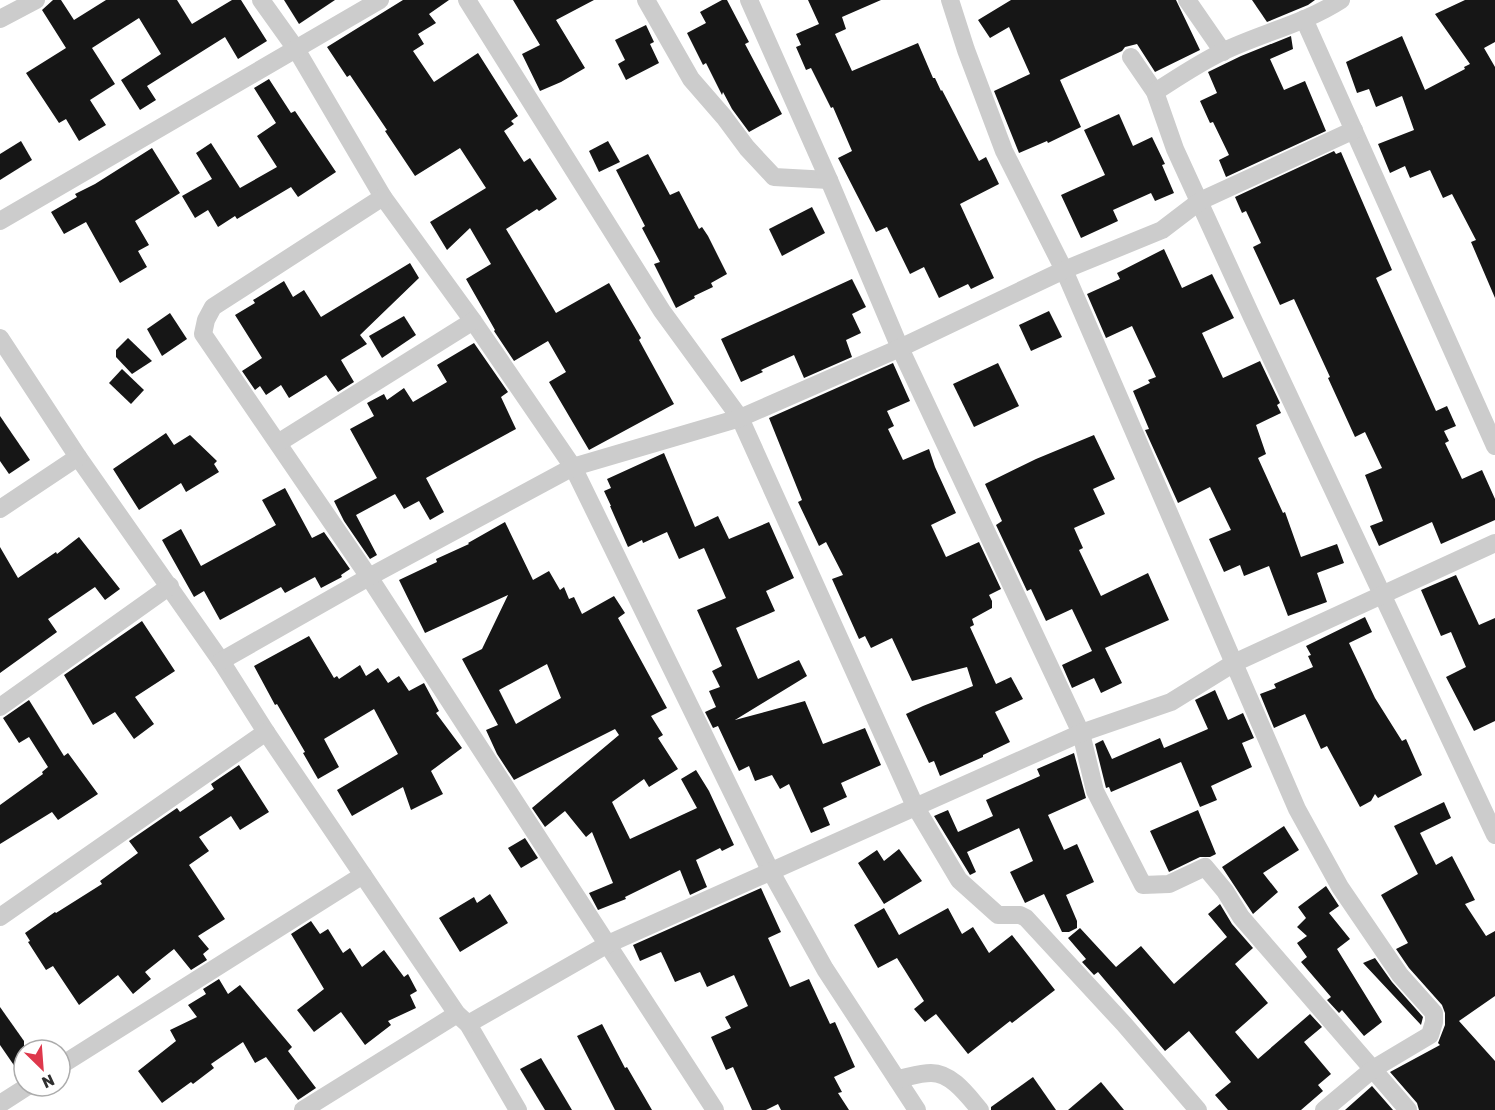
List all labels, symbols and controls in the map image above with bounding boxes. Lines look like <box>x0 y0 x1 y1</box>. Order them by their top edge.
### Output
north arrow <box>12 1038 72 1098</box>
text: N <box>39 1070 57 1092</box>

